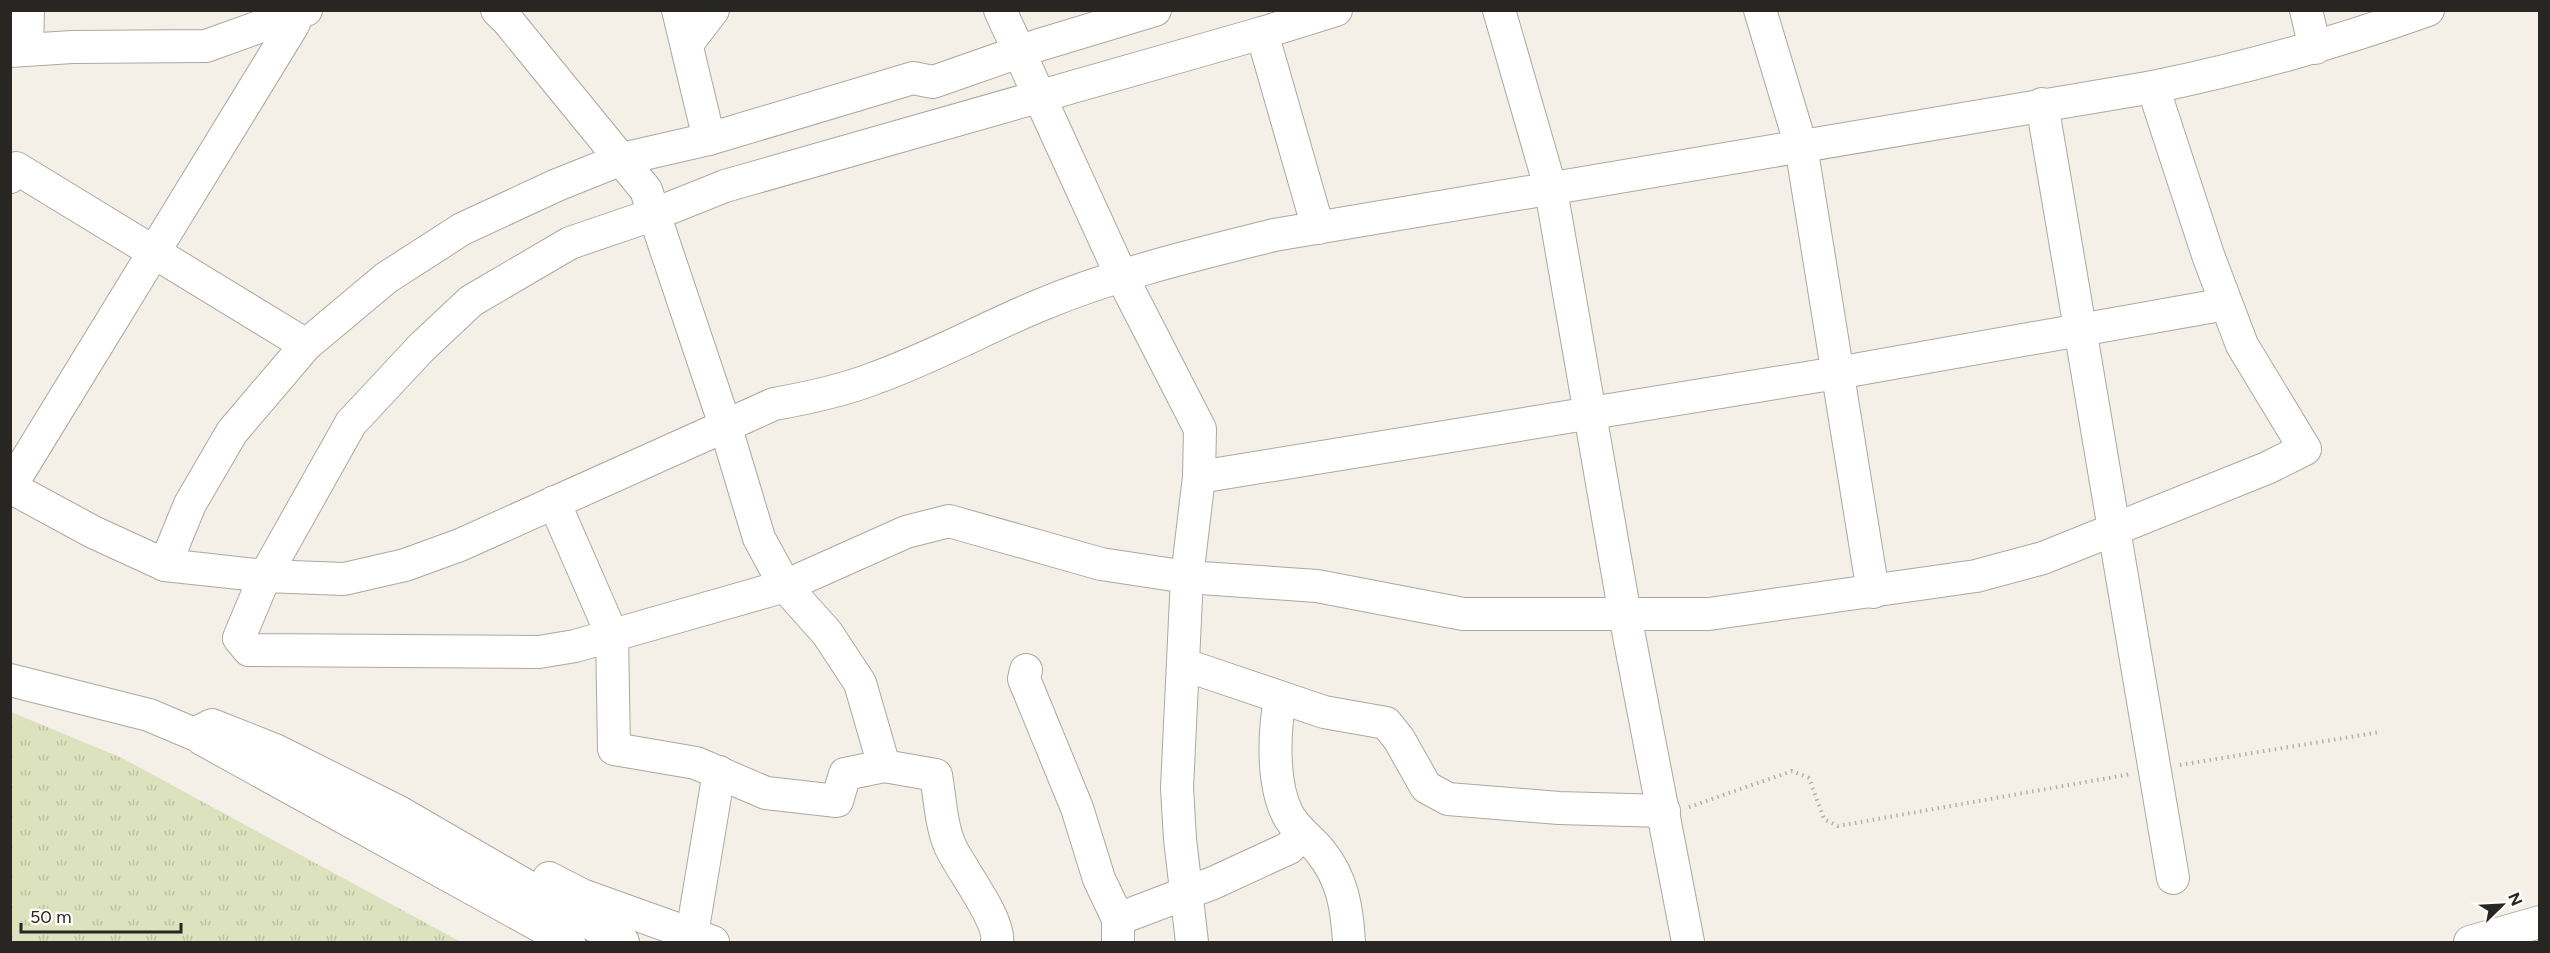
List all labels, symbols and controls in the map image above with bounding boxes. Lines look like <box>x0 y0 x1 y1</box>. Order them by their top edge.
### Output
north arrow <box>2472 875 2532 935</box>
text: N <box>2504 890 2526 909</box>
scale bar <box>21 896 182 934</box>
text: 50 m <box>30 906 72 928</box>

